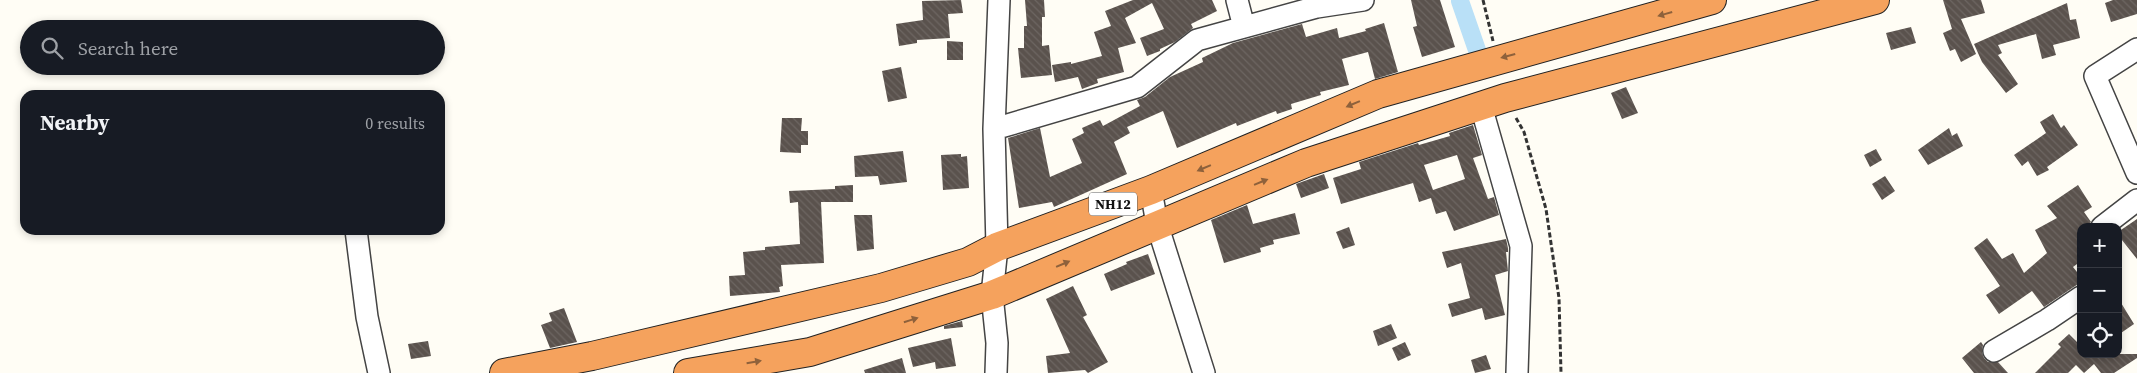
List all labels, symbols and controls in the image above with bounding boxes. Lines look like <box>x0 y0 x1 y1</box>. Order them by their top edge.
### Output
one-way arrow <box>1658 10 1673 18</box>
search box <box>20 20 445 75</box>
icon: search <box>38 34 66 62</box>
text: Search here <box>78 35 178 61</box>
one-way arrow <box>1501 52 1516 60</box>
one-way arrow <box>1346 101 1360 109</box>
text: Nearby <box>40 108 110 137</box>
text: 0 results <box>365 112 425 134</box>
one-way arrow <box>1197 164 1211 172</box>
one-way arrow <box>1254 177 1268 185</box>
road number: NH12 <box>1089 192 1137 215</box>
map controls <box>2077 223 2122 358</box>
button: + <box>2077 223 2122 268</box>
one-way arrow <box>1056 260 1070 268</box>
button: − <box>2077 268 2122 313</box>
button: locate <box>2077 313 2122 358</box>
one-way arrow <box>903 316 918 324</box>
one-way arrow <box>746 357 762 365</box>

